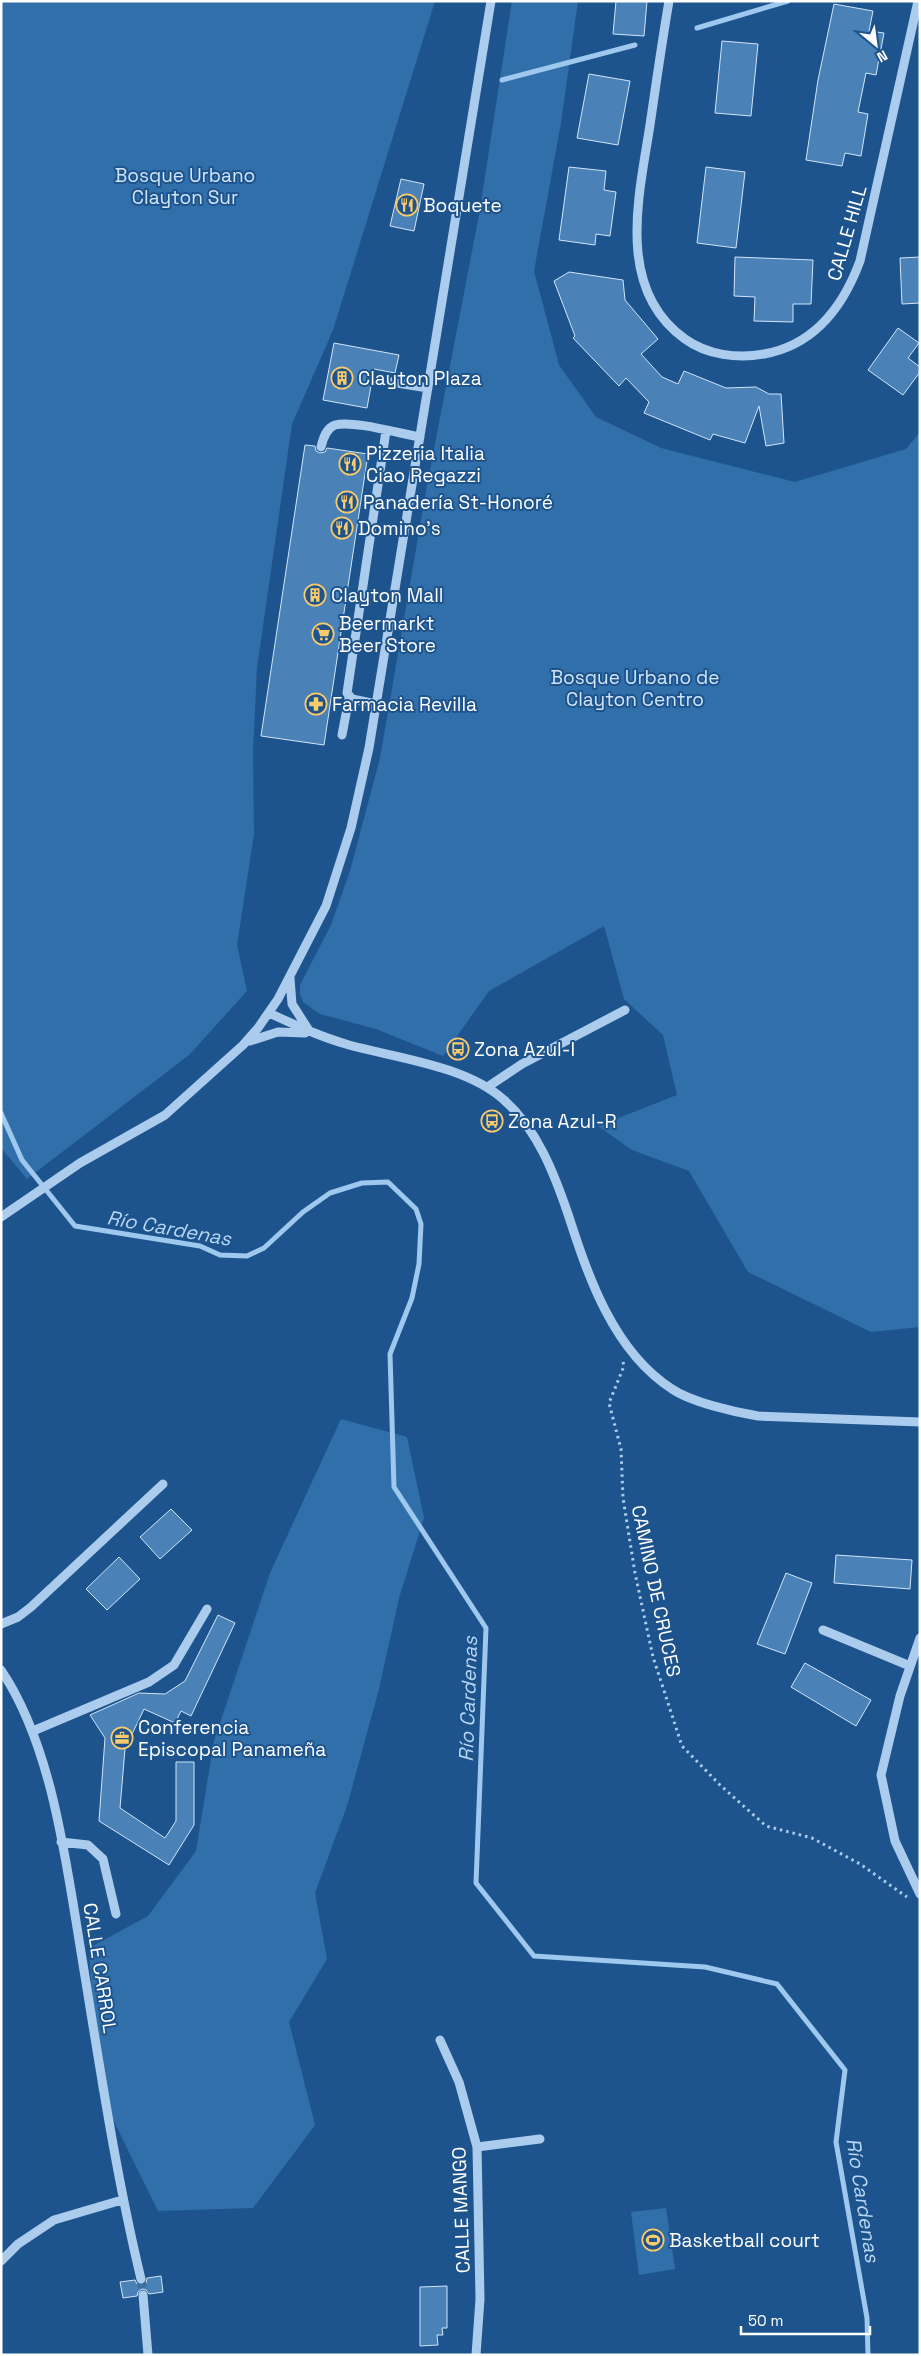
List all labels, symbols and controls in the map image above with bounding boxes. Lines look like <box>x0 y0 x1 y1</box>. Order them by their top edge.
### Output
north arrow <box>851 20 901 70</box>
text: N <box>874 46 891 67</box>
park label: Bosque Urbano Clayton Sur <box>115 163 255 210</box>
street label: CALLE HILL <box>821 182 873 284</box>
restaurant icon: Boquete <box>395 193 419 217</box>
place label: Boquete <box>423 193 502 218</box>
building icon: Clayton Plaza <box>330 366 354 390</box>
place label: Clayton Plaza <box>358 366 482 391</box>
place label: Pizzeria Italia Ciao Regazzi <box>366 441 485 488</box>
restaurant icon: Pizzeria Italia Ciao Regazzi <box>338 452 362 476</box>
restaurant icon: Panadería St-Honoré <box>335 490 359 514</box>
place label: Panadería St-Honoré <box>363 490 553 515</box>
restaurant icon: Domino's <box>330 516 354 540</box>
place label: Domino's <box>358 516 441 541</box>
building icon: Clayton Mall <box>303 583 327 607</box>
place label: Clayton Mall <box>331 583 444 608</box>
place label: Beermarkt Beer Store <box>339 611 436 658</box>
supermarket icon: Beermarkt Beer Store <box>311 622 335 646</box>
park label: Bosque Urbano de Clayton Centro <box>550 665 720 712</box>
pharmacy icon: Farmacia Revilla <box>304 692 328 716</box>
place label: Farmacia Revilla <box>332 692 477 717</box>
bus stop icon: Zona Azul-I <box>446 1037 470 1061</box>
place label: Zona Azul-I <box>474 1037 575 1062</box>
bus stop icon: Zona Azul-R <box>480 1109 504 1133</box>
place label: Zona Azul-R <box>508 1109 616 1134</box>
water label: Río Cardenas <box>105 1204 234 1252</box>
street label: CAMINO DE CRUCES <box>626 1503 686 1679</box>
water label: Río Cardenas <box>453 1634 483 1762</box>
place label: Conferencia Episcopal Panameña <box>138 1715 326 1762</box>
office icon: Conferencia Episcopal Panameña <box>110 1726 134 1750</box>
street label: CALLE CARROL <box>77 1901 123 2035</box>
water label: Río Cardenas <box>840 2136 886 2265</box>
street label: CALLE MANGO <box>446 2146 476 2274</box>
sports icon: Basketball court <box>641 2228 665 2252</box>
place label: Basketball court <box>669 2228 820 2253</box>
scale bar <box>741 2304 870 2336</box>
text: 50 m <box>748 2311 783 2330</box>

